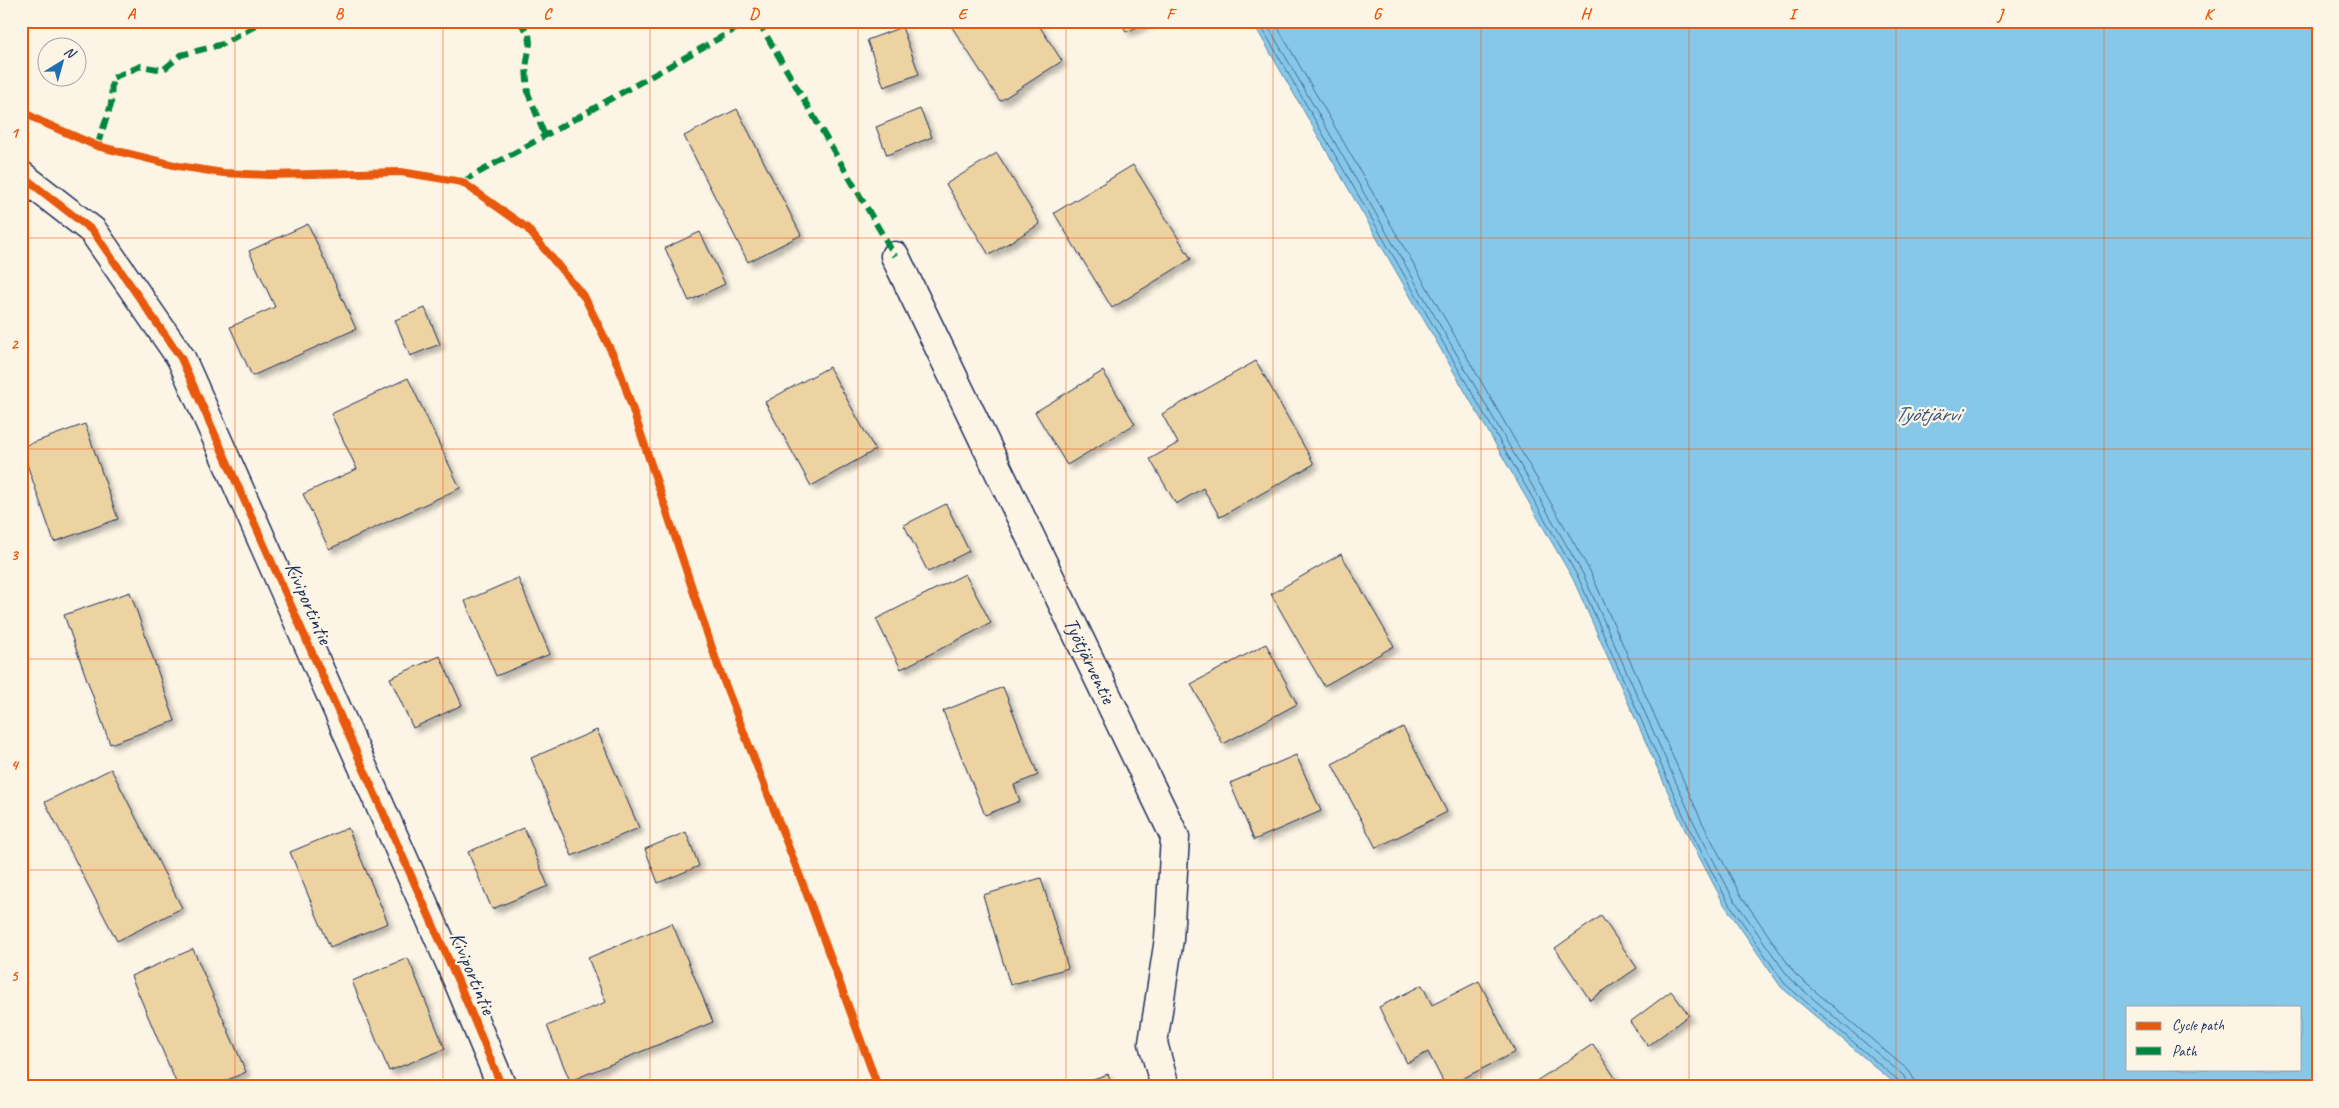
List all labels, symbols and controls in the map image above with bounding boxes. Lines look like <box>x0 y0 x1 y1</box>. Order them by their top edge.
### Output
text: A <box>127 4 137 24</box>
text: B <box>335 4 345 24</box>
text: C <box>543 4 553 24</box>
text: D <box>749 4 760 24</box>
text: E <box>958 4 969 24</box>
text: F <box>1166 4 1177 24</box>
text: G <box>1373 4 1383 24</box>
text: H <box>1580 4 1592 24</box>
text: I <box>1789 4 1799 24</box>
text: J <box>1996 4 2005 24</box>
text: K <box>2204 4 2216 24</box>
north arrow <box>38 38 88 88</box>
text: N <box>61 43 80 63</box>
text: 1 <box>10 123 19 143</box>
text: 2 <box>10 334 19 354</box>
water label: Työtjärvi <box>1895 400 1965 428</box>
text: 3 <box>10 545 19 565</box>
street label: Kiviportintie <box>279 558 339 649</box>
street label: Työtjärventie <box>1058 613 1122 709</box>
text: 4 <box>10 755 19 775</box>
street label: Kiviportintie <box>444 928 502 1019</box>
text: 5 <box>11 966 20 986</box>
legend <box>2126 1006 2302 1070</box>
text: Cycle path <box>2172 1016 2224 1035</box>
text: Path <box>2172 1042 2198 1061</box>

